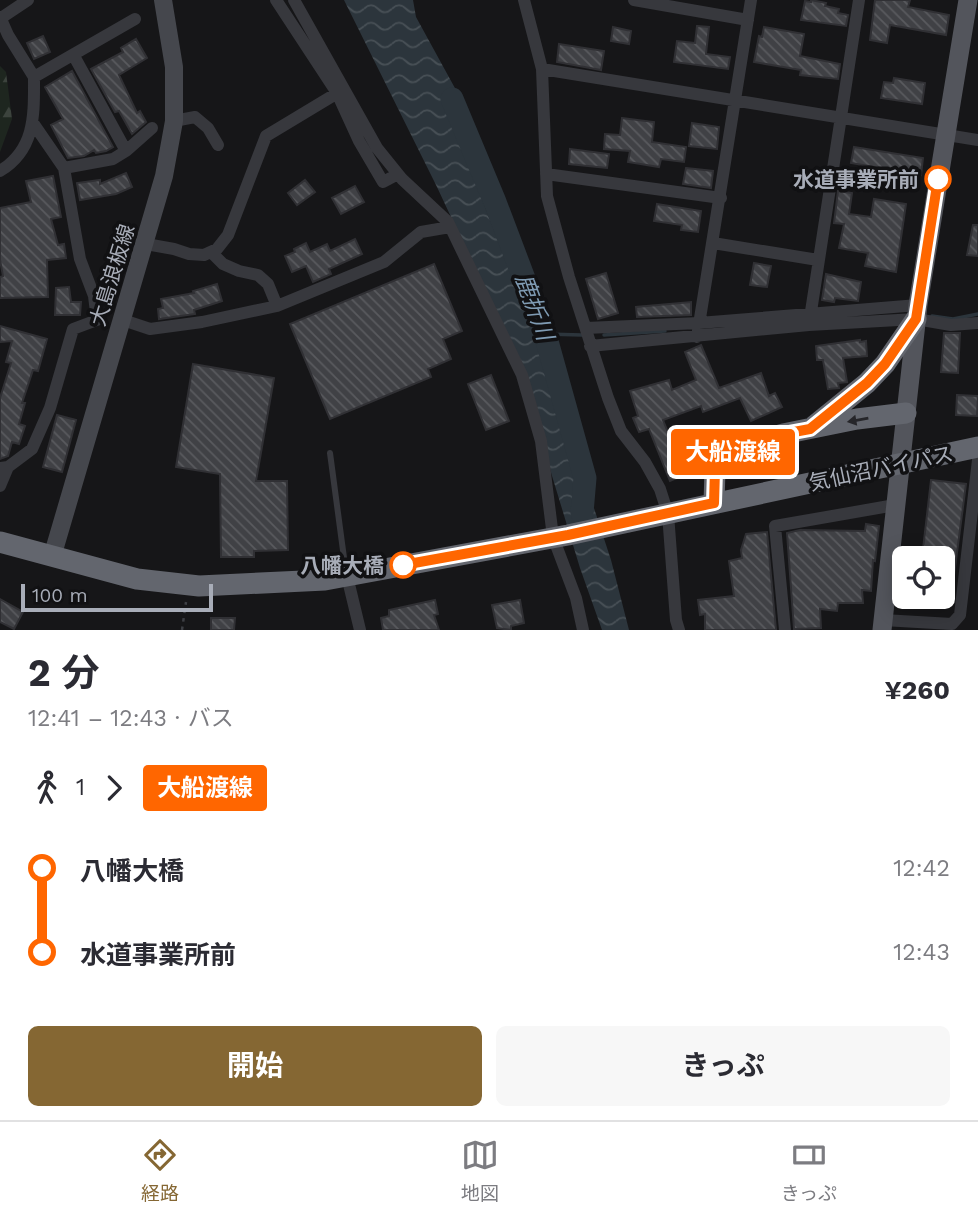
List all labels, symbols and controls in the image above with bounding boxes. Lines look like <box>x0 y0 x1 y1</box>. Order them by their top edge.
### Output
marker: 水道事業所前 <box>925 166 951 192</box>
place label: 水道事業所前 <box>793 167 919 192</box>
street label: 大島浪板線 <box>85 221 139 329</box>
water label: 鹿折川 <box>510 270 560 347</box>
one-way arrow <box>847 414 869 425</box>
line badge: 大船渡線 <box>684 429 782 475</box>
text: 大船渡線 <box>685 438 781 466</box>
street label: 気仙沼バイパス <box>807 441 955 495</box>
map controls <box>892 546 955 609</box>
button: locate <box>892 546 955 609</box>
marker: 八幡大橋 <box>390 552 416 578</box>
place label: 八幡大橋 <box>300 553 384 578</box>
scale bar <box>21 581 214 613</box>
text: 100 m <box>32 584 88 607</box>
text: 2 分 <box>28 651 100 695</box>
text: ¥260 <box>884 675 950 705</box>
text: 12:41 – 12:43 · バス <box>28 705 234 732</box>
icon: walk <box>28 769 66 807</box>
icon: forward <box>95 769 133 807</box>
text: 1 <box>76 774 85 801</box>
text: 大船渡線 <box>157 774 253 802</box>
text: 12:42 <box>893 855 950 882</box>
text: 八幡大橋 <box>80 856 184 886</box>
text: 12:43 <box>893 939 950 966</box>
text: 水道事業所前 <box>80 940 236 970</box>
button: 開始 <box>28 1026 482 1106</box>
button: きっぷ <box>496 1026 950 1106</box>
tab: 経路 <box>141 1136 179 1205</box>
tab: 地図 <box>461 1136 499 1205</box>
tab: きっぷ <box>781 1136 837 1205</box>

